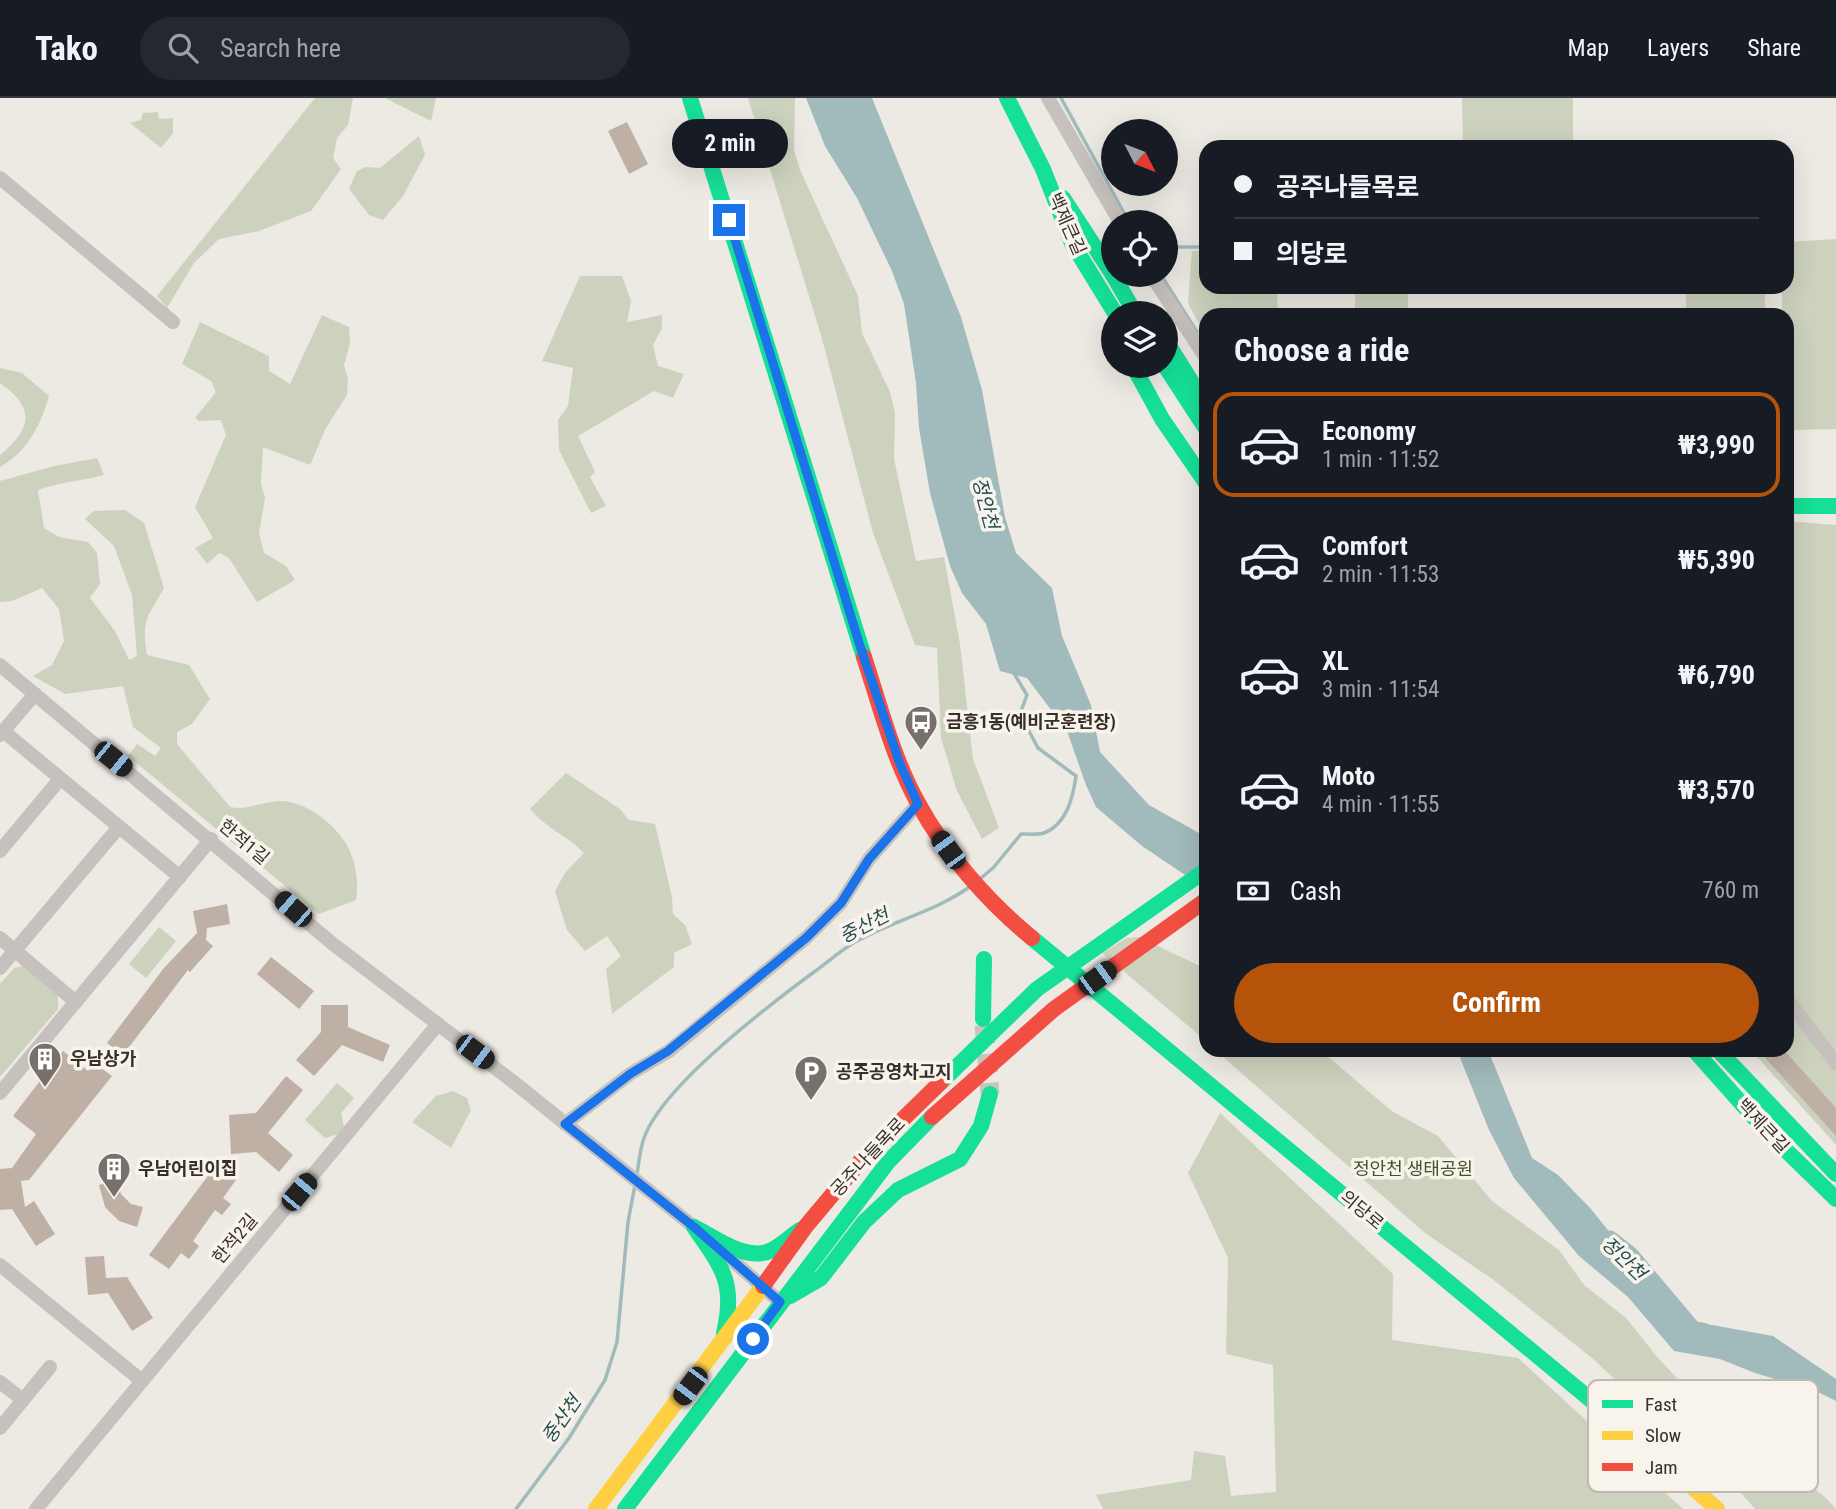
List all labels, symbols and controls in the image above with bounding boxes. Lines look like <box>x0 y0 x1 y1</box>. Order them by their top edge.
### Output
search box <box>140 17 630 80</box>
text: Tako <box>35 29 98 68</box>
icon: search <box>164 29 202 67</box>
text: Search here <box>220 33 341 63</box>
text: Map <box>1568 34 1609 62</box>
text: Layers <box>1647 34 1709 62</box>
text: Share <box>1747 34 1801 62</box>
callout: 2 min <box>671 118 787 167</box>
north arrow <box>1101 119 1178 196</box>
map controls <box>1101 119 1178 378</box>
text: 2 min <box>704 130 756 157</box>
text: 공주나들목로 <box>1276 172 1420 202</box>
street label: 백제큰길 <box>1044 189 1091 258</box>
route end <box>713 204 745 236</box>
button: locate <box>1101 210 1178 287</box>
text: 의당로 <box>1276 239 1348 269</box>
button: layers <box>1101 301 1178 378</box>
text: Choose a ride <box>1234 331 1409 369</box>
icon: car <box>1238 413 1301 476</box>
text: Economy <box>1322 416 1416 446</box>
text: ₩3,990 <box>1678 430 1755 460</box>
text: 1 min · 11:52 <box>1322 446 1439 473</box>
water label: 정안천 <box>968 475 1004 533</box>
icon: car <box>1238 528 1301 591</box>
text: Comfort <box>1322 531 1408 561</box>
text: ₩5,390 <box>1678 545 1755 575</box>
text: 2 min · 11:53 <box>1322 561 1439 588</box>
icon: car <box>1238 643 1301 706</box>
text: XL <box>1322 646 1349 676</box>
text: ₩6,790 <box>1678 660 1755 690</box>
text: 3 min · 11:54 <box>1322 676 1439 703</box>
bus stop icon: 금흥1동(예비군훈련장) <box>902 703 940 752</box>
place label: 금흥1동(예비군훈련장) <box>946 711 1116 733</box>
car <box>91 738 136 780</box>
icon: car <box>1238 758 1301 821</box>
text: Moto <box>1322 761 1375 791</box>
text: ₩3,570 <box>1678 775 1755 805</box>
text: 4 min · 11:55 <box>1322 791 1439 818</box>
street label: 한적1길 <box>215 815 274 868</box>
car <box>928 827 969 873</box>
icon: cash <box>1234 872 1272 910</box>
text: Cash <box>1290 876 1342 906</box>
text: 760 m <box>1702 877 1759 904</box>
car <box>271 887 316 931</box>
water label: 중산천 <box>836 903 894 948</box>
car <box>1074 957 1121 999</box>
button: Confirm <box>1234 963 1759 1043</box>
car <box>452 1031 499 1073</box>
building icon: 우남상가 <box>26 1040 64 1089</box>
place label: 우남상가 <box>70 1048 137 1069</box>
parking icon: 공주공영차고지 <box>792 1053 830 1102</box>
place label: 공주공영차고지 <box>836 1061 952 1082</box>
street label: 백제큰길 <box>1733 1094 1794 1157</box>
street label: 공주나들목로 <box>826 1113 909 1200</box>
building icon: 우남어린이집 <box>95 1150 133 1199</box>
place label: 우남어린이집 <box>138 1158 237 1179</box>
park label: 정안천 생태공원 <box>1353 1158 1473 1179</box>
car <box>278 1169 321 1215</box>
street label: 의당로 <box>1337 1186 1388 1234</box>
street label: 한적2길 <box>208 1209 261 1268</box>
water label: 정안천 <box>1597 1232 1652 1286</box>
route start <box>737 1323 769 1355</box>
car <box>669 1363 712 1409</box>
legend <box>1588 1380 1818 1492</box>
water label: 중산천 <box>537 1390 587 1447</box>
text: Fast <box>1645 1393 1677 1416</box>
text: Slow <box>1645 1424 1681 1447</box>
text: Jam <box>1645 1456 1678 1479</box>

